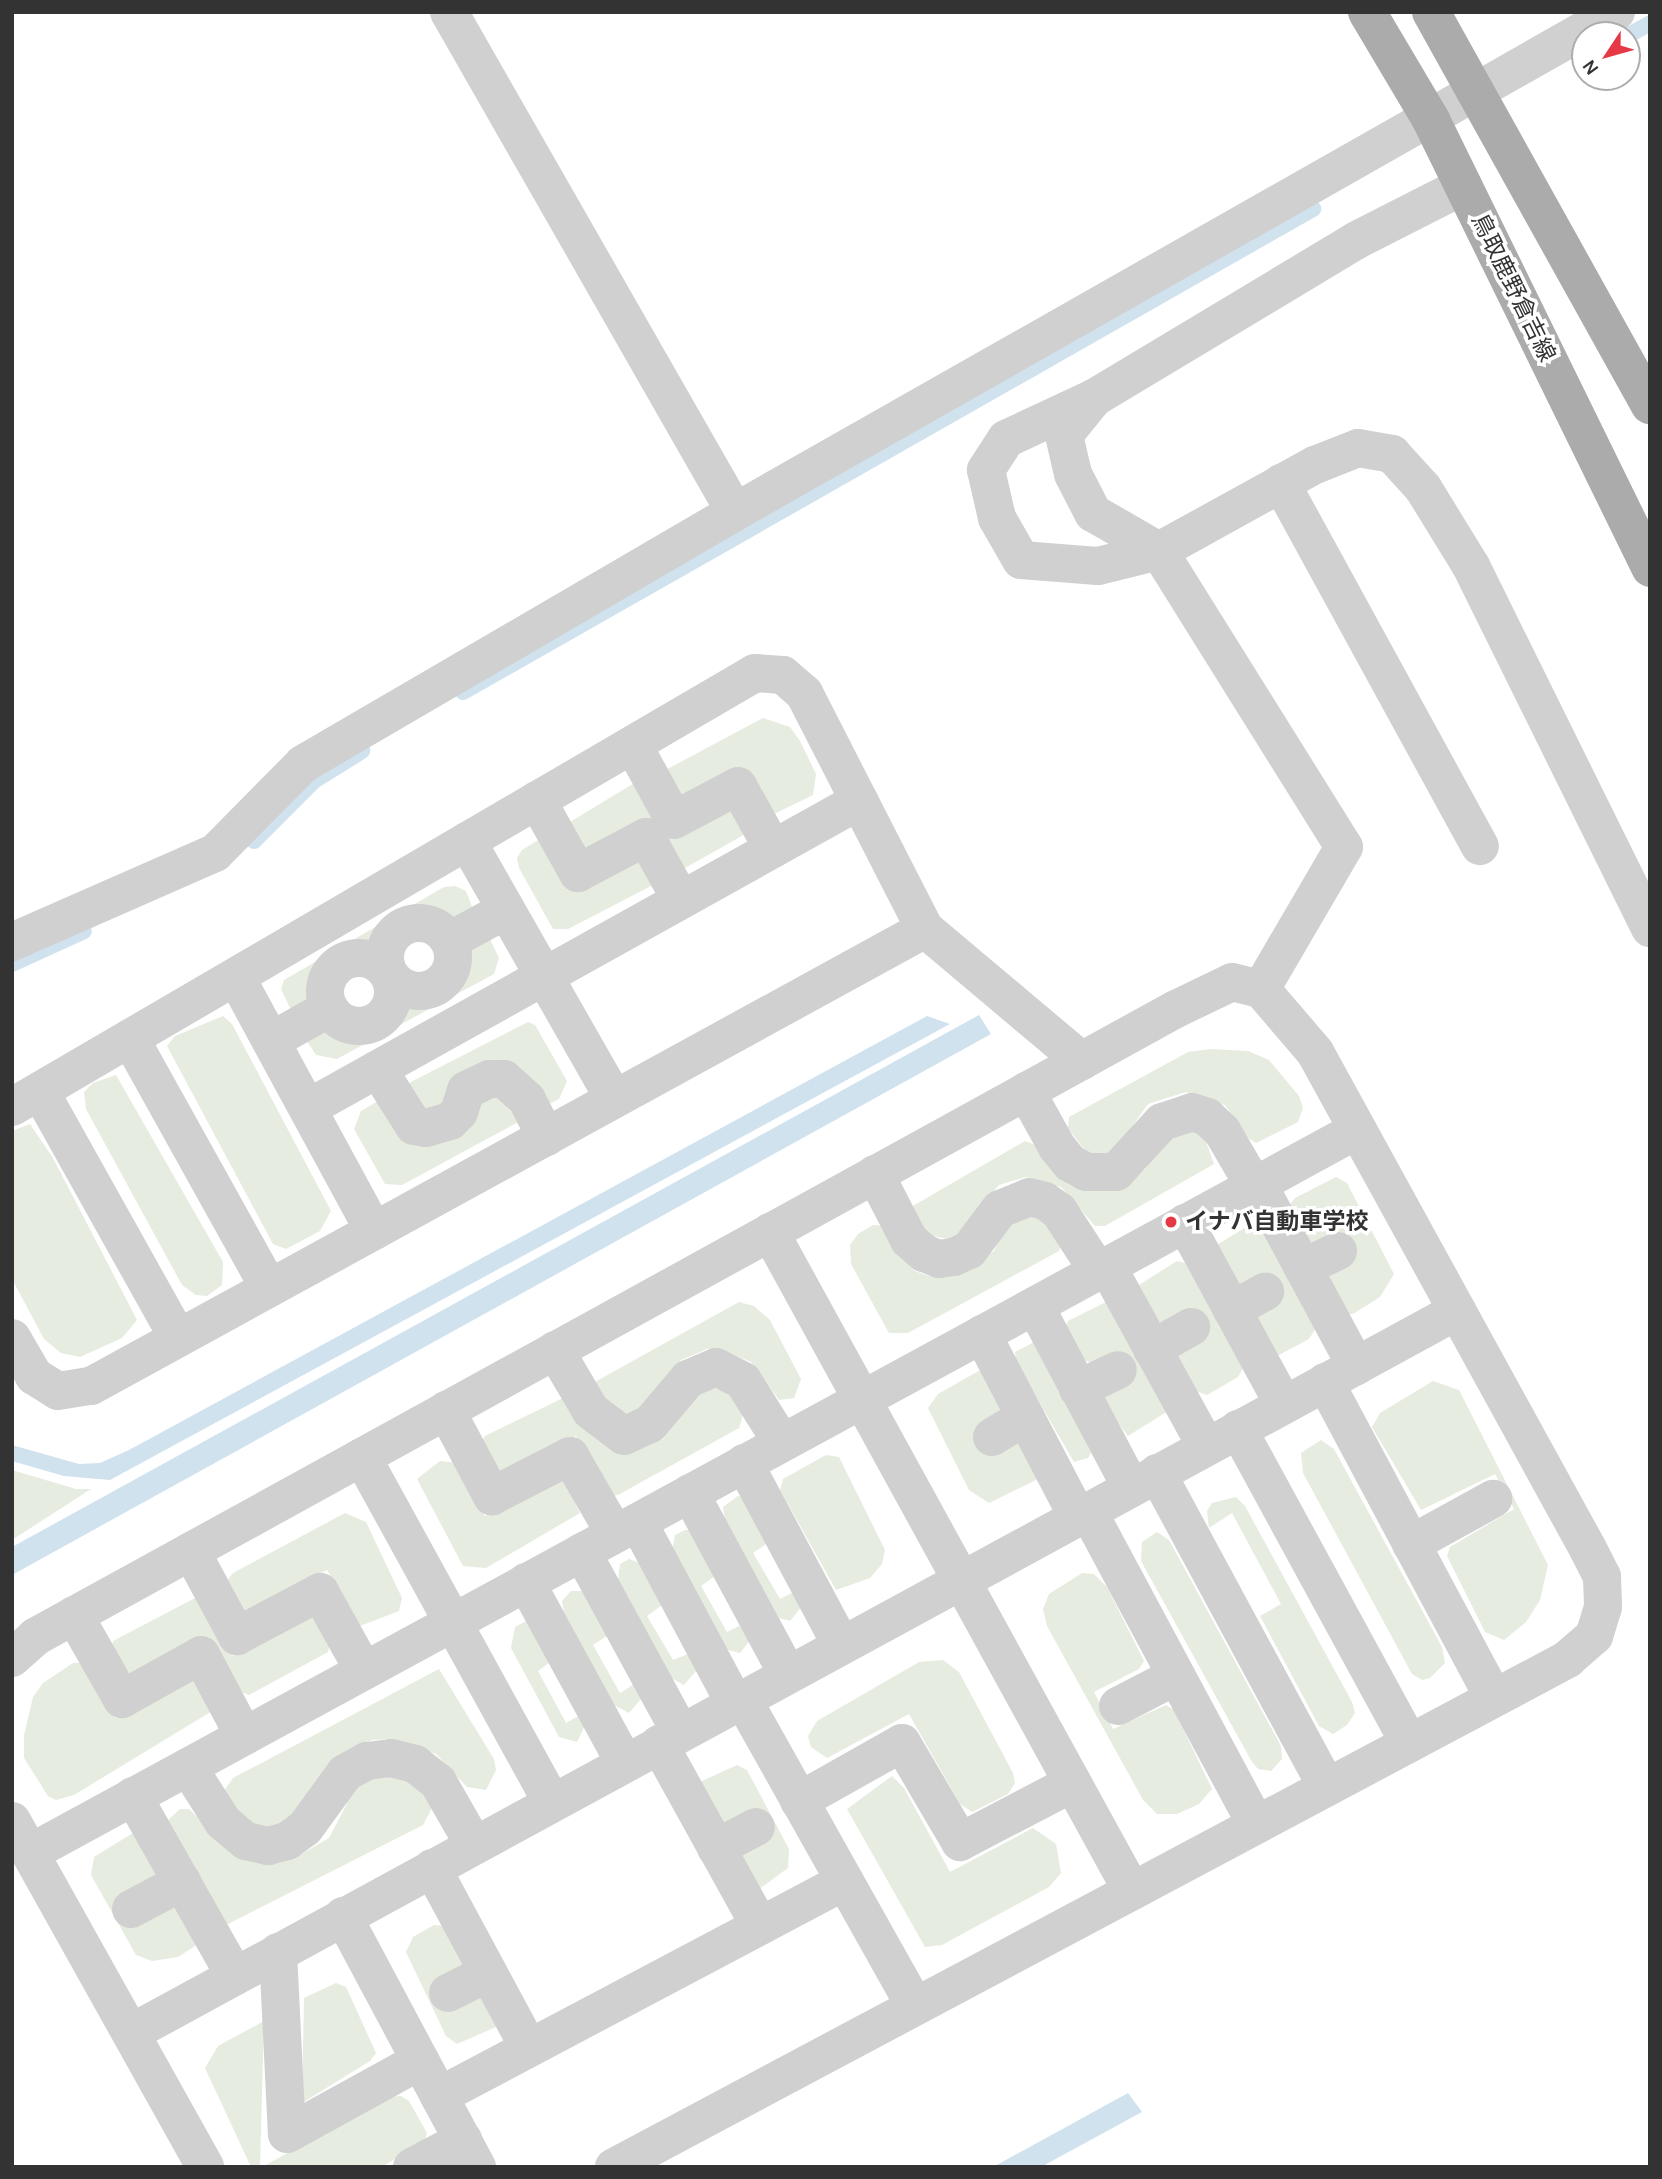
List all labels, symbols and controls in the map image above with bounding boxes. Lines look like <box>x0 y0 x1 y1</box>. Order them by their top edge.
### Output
north arrow <box>1571 21 1641 91</box>
text: N <box>1578 55 1604 79</box>
street label: 鳥取鹿野倉吉線 <box>1465 210 1561 366</box>
place label: イナバ自動車学校 <box>1185 1208 1369 1236</box>
marker: イナバ自動車学校 <box>1163 1214 1179 1230</box>

